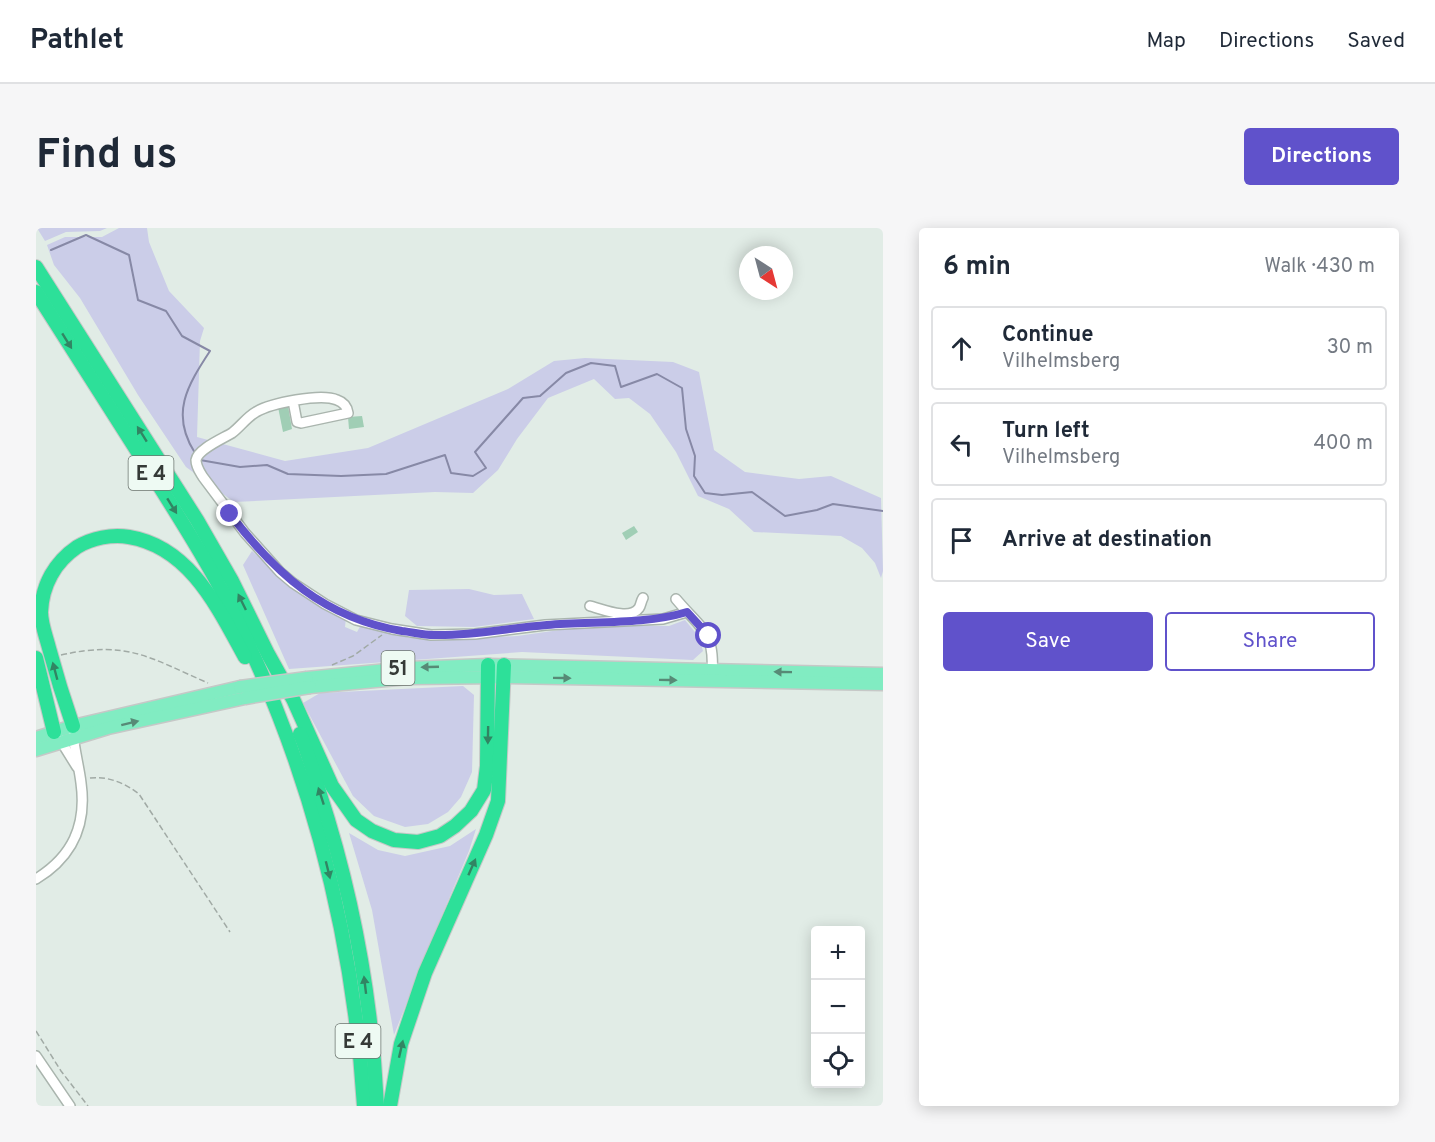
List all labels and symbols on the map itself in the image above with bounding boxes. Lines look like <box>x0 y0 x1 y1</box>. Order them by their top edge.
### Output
north arrow <box>739 246 793 300</box>
one-way arrow <box>62 333 73 350</box>
one-way arrow <box>137 426 148 442</box>
road number: E 4 <box>128 456 174 490</box>
one-way arrow <box>166 498 177 514</box>
route end <box>216 500 242 526</box>
one-way arrow <box>238 593 247 610</box>
route start <box>695 622 721 648</box>
road number: 51 <box>382 651 414 685</box>
one-way arrow <box>50 661 59 679</box>
one-way arrow <box>420 662 439 672</box>
one-way arrow <box>773 667 792 676</box>
one-way arrow <box>552 673 571 683</box>
one-way arrow <box>658 675 677 684</box>
one-way arrow <box>121 718 139 728</box>
one-way arrow <box>483 726 493 745</box>
one-way arrow <box>315 786 325 804</box>
one-way arrow <box>467 858 477 876</box>
one-way arrow <box>323 861 333 879</box>
one-way arrow <box>360 976 369 995</box>
road number: E 4 <box>336 1024 380 1058</box>
one-way arrow <box>396 1039 406 1058</box>

